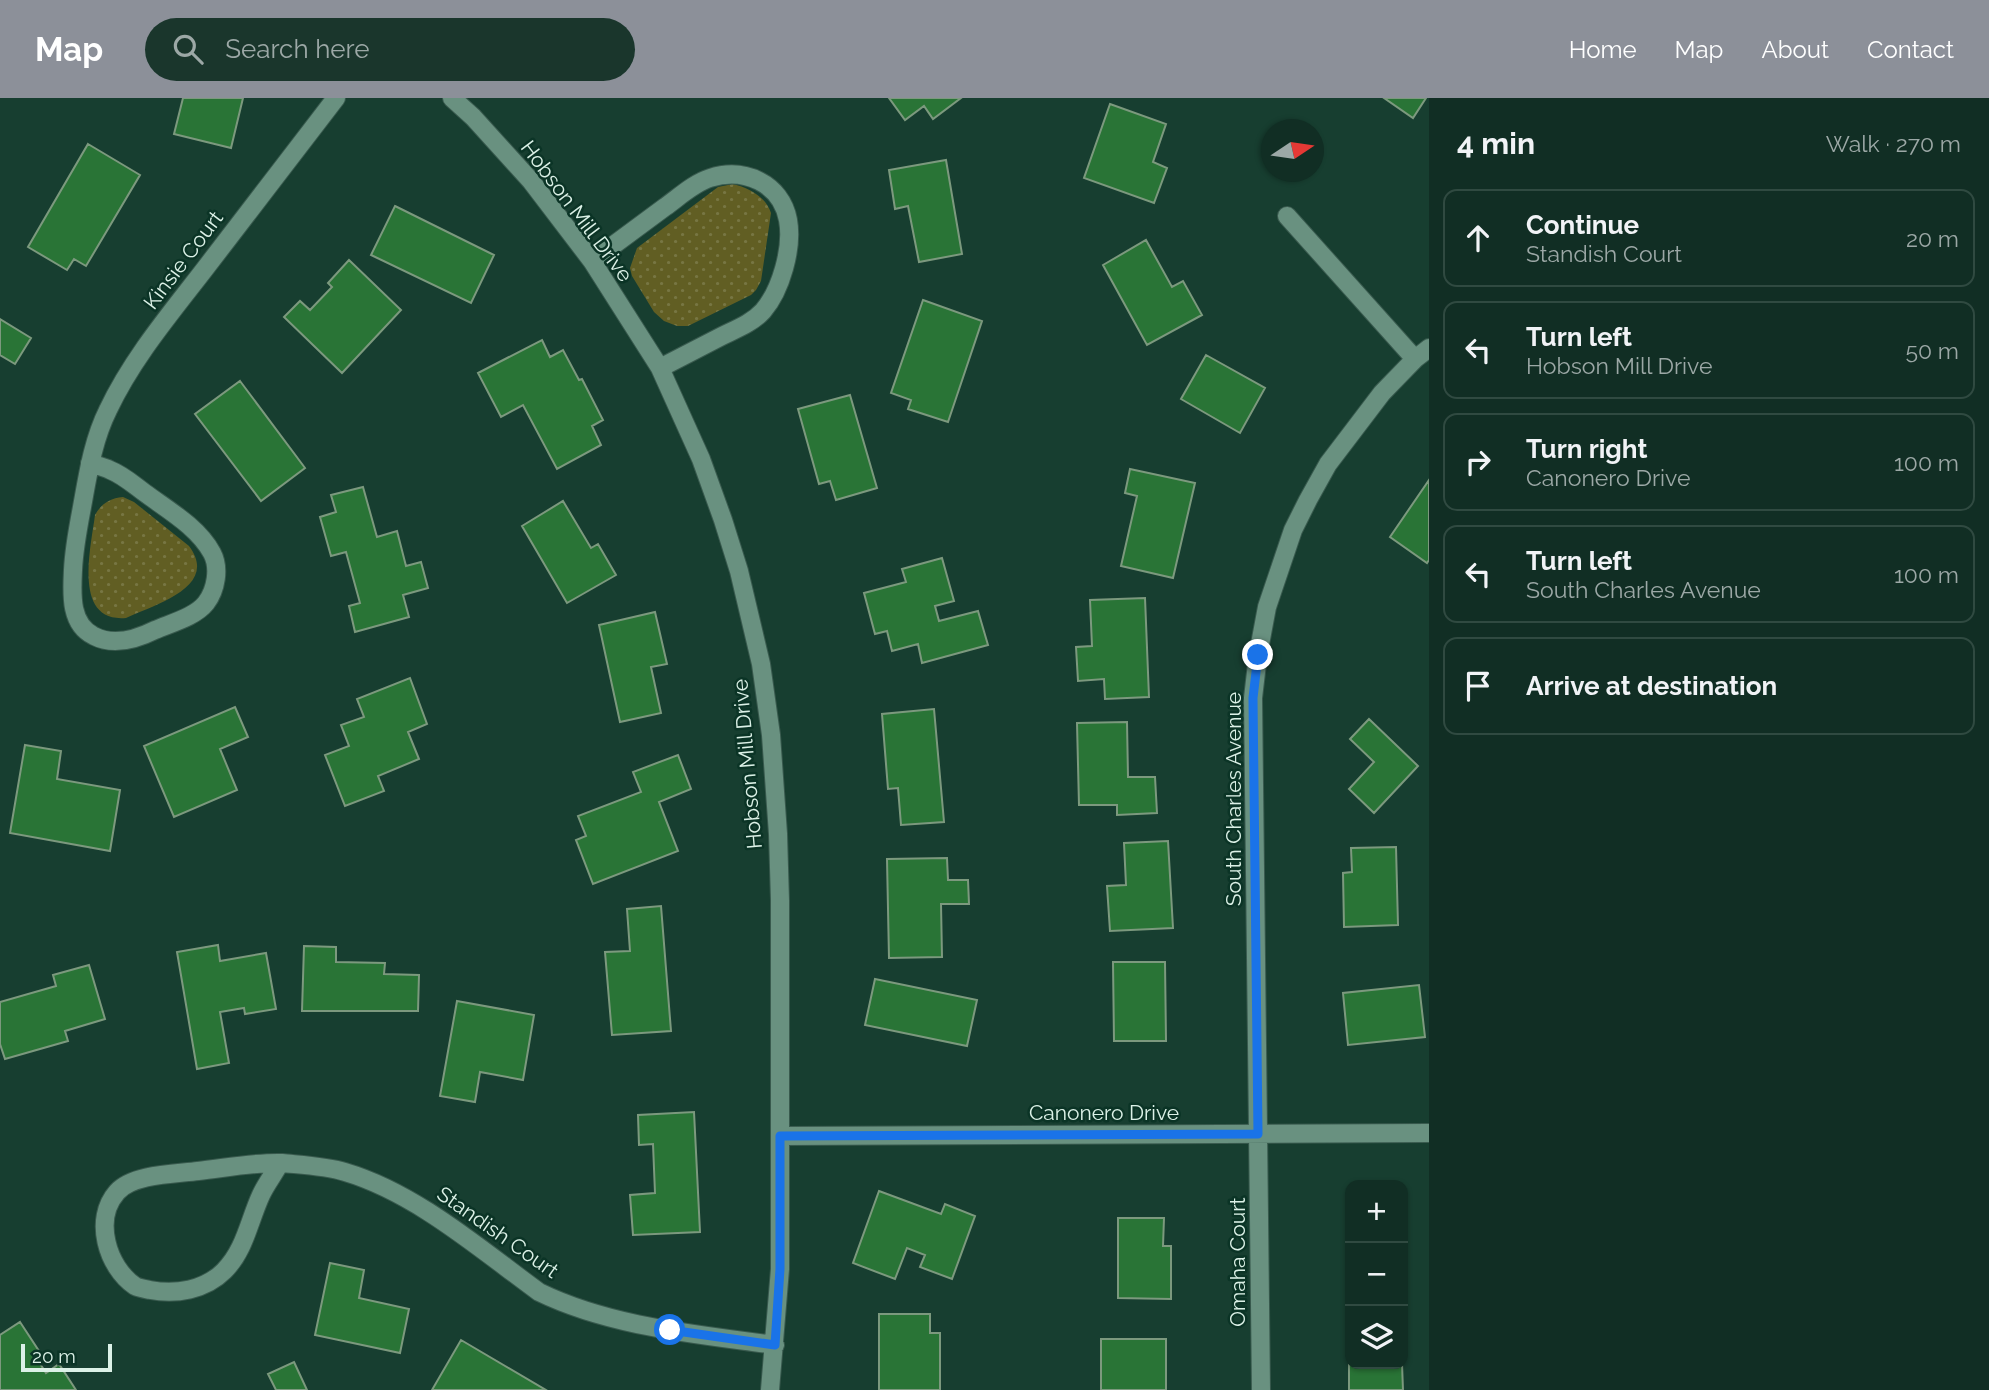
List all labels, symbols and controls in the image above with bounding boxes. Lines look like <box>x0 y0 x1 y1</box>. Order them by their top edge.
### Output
search box <box>145 18 635 81</box>
text: Map <box>35 30 103 69</box>
icon: search <box>169 30 207 68</box>
text: Search here <box>225 34 370 64</box>
text: Home <box>1569 35 1637 64</box>
text: Map <box>1675 35 1723 64</box>
text: About <box>1761 35 1829 64</box>
text: Contact <box>1867 35 1954 64</box>
north arrow <box>1261 119 1324 182</box>
text: 4 min <box>1457 126 1535 161</box>
text: Walk · 270 m <box>1826 130 1961 157</box>
street label: Hobson Mill Drive <box>516 135 638 287</box>
street label: Kinsie Court <box>138 206 228 314</box>
text: Continue <box>1526 210 1639 240</box>
icon: ahead <box>1459 219 1497 257</box>
text: 20 m <box>1906 225 1959 252</box>
text: Standish Court <box>1526 240 1682 267</box>
text: Turn left <box>1526 322 1632 352</box>
icon: left <box>1459 331 1497 369</box>
text: 50 m <box>1905 337 1959 364</box>
text: Hobson Mill Drive <box>1526 352 1712 379</box>
text: Turn right <box>1526 434 1647 464</box>
icon: right <box>1459 443 1497 481</box>
text: 100 m <box>1894 449 1959 476</box>
text: Canonero Drive <box>1526 464 1690 491</box>
text: Turn left <box>1526 546 1632 576</box>
icon: left <box>1459 555 1497 593</box>
text: 100 m <box>1894 561 1959 588</box>
text: South Charles Avenue <box>1526 576 1761 603</box>
route end <box>1242 639 1273 670</box>
icon: arrive <box>1459 667 1497 705</box>
text: Arrive at destination <box>1526 671 1777 701</box>
street label: Hobson Mill Drive <box>727 678 767 850</box>
street label: South Charles Avenue <box>1221 692 1246 906</box>
street label: Canonero Drive <box>1029 1100 1179 1125</box>
map controls <box>1345 1180 1408 1369</box>
button: + <box>1345 1180 1408 1243</box>
street label: Standish Court <box>432 1181 564 1283</box>
street label: Omaha Court <box>1225 1197 1250 1327</box>
button: − <box>1345 1243 1408 1306</box>
button: layers <box>1345 1306 1408 1369</box>
route start <box>654 1314 685 1345</box>
scale bar <box>21 1341 112 1373</box>
text: 20 m <box>32 1345 76 1367</box>

